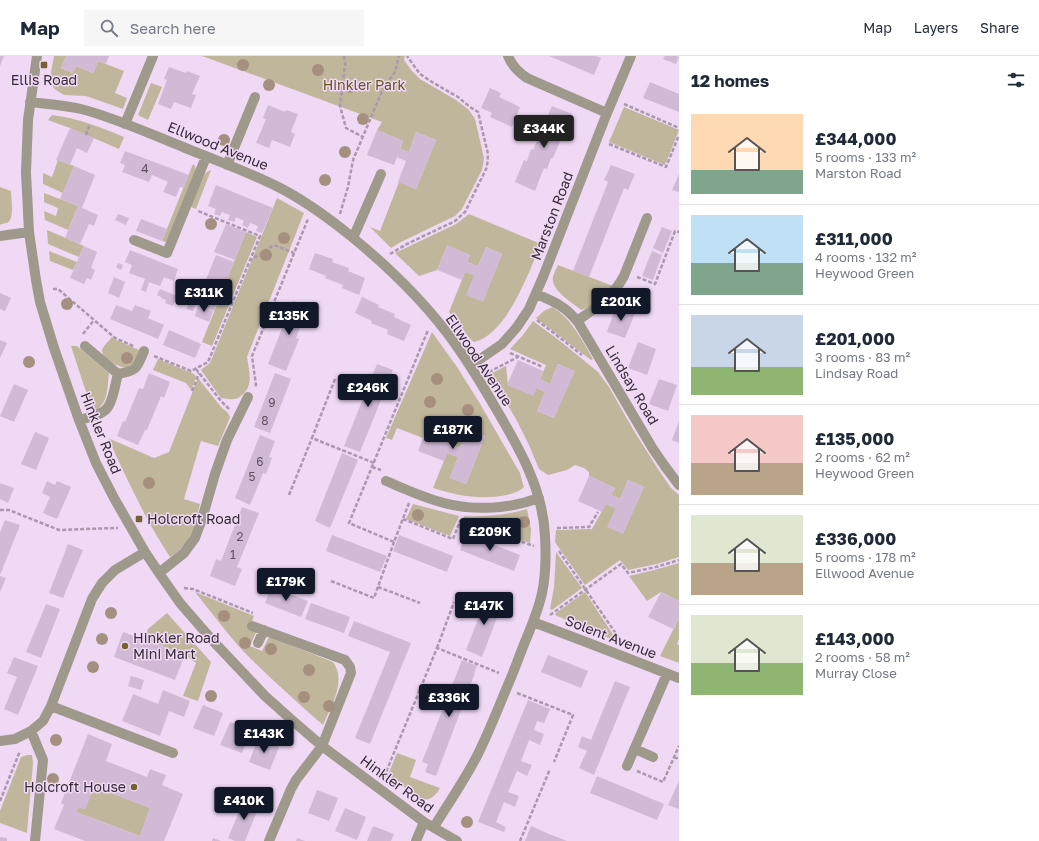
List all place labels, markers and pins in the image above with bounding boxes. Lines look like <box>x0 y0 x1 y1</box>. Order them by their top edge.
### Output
marker: Ellis Road <box>39 60 49 70</box>
place label: Ellis Road <box>11 71 77 88</box>
pin: £344K <box>516 115 572 149</box>
pin: £311K <box>176 279 232 313</box>
pin: £201K <box>593 288 649 322</box>
pin: £135K <box>261 302 317 336</box>
pin: £246K <box>340 374 396 408</box>
pin: £187K <box>425 416 481 450</box>
place label: Holcroft Road <box>147 510 240 527</box>
marker: Holcroft Road <box>134 514 144 524</box>
pin: £209K <box>462 518 518 552</box>
pin: £179K <box>258 568 314 602</box>
pin: £147K <box>456 592 512 626</box>
place label: Hinkler Road Mini Mart <box>133 629 220 662</box>
marker: Hinkler Road Mini Mart <box>120 641 130 651</box>
pin: £336K <box>421 684 477 718</box>
pin: £143K <box>236 720 292 754</box>
place label: Holcroft House <box>24 778 126 795</box>
marker: Holcroft House <box>129 782 139 792</box>
pin: £410K <box>216 787 272 821</box>

